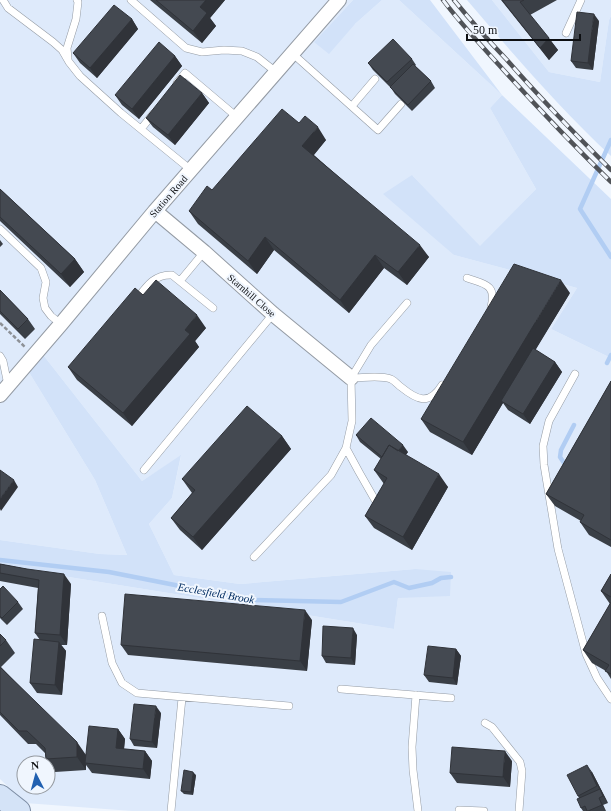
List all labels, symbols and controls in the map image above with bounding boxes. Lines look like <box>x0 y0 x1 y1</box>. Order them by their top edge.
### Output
scale bar <box>467 16 580 42</box>
text: 50 m <box>473 23 498 37</box>
street label: Station Road <box>147 173 190 220</box>
street label: Starnhill Close <box>226 272 278 319</box>
water label: Ecclesfield Brook <box>176 580 256 606</box>
north arrow <box>16 755 56 795</box>
text: N <box>30 759 40 771</box>

